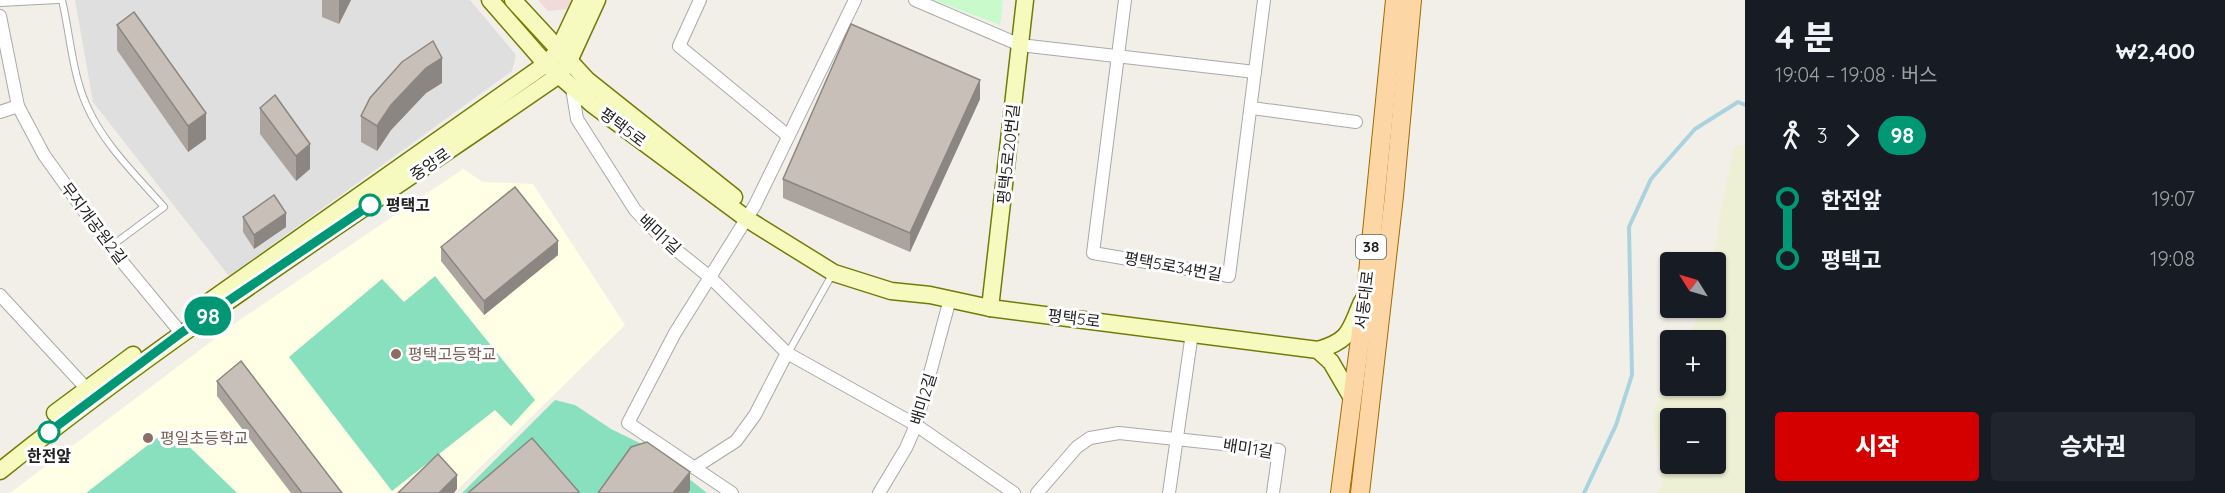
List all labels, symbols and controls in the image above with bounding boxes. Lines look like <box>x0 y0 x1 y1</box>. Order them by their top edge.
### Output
text: 4 분 <box>1775 16 1834 57</box>
text: ₩2,400 <box>2116 37 2195 65</box>
text: 19:04 – 19:08 · 버스 <box>1775 62 1937 87</box>
street label: 평택5로 <box>596 103 650 151</box>
street label: 평택5로20번길 <box>993 103 1023 205</box>
icon: walk <box>1775 119 1808 152</box>
icon: forward <box>1836 119 1869 152</box>
text: 98 <box>1890 122 1914 148</box>
text: 3 <box>1817 123 1827 148</box>
street label: 중앙로 <box>406 143 454 185</box>
street label: 무지개공원2길 <box>57 178 131 268</box>
text: 한전앞 <box>1821 186 1882 214</box>
text: 19:07 <box>2152 186 2195 211</box>
marker: 평택고 <box>359 194 381 216</box>
place label: 평택고 <box>386 195 430 215</box>
street label: 배미1길 <box>635 210 685 258</box>
road number: 38 <box>1356 235 1386 259</box>
text: 평택고 <box>1821 246 1882 274</box>
text: 19:08 <box>2150 246 2195 271</box>
street label: 평택5로34번길 <box>1122 248 1224 284</box>
north arrow <box>1660 252 1726 318</box>
map controls <box>1660 252 1726 474</box>
street label: 서동대로 <box>1350 269 1378 330</box>
line badge: 98 <box>181 296 235 336</box>
text: 98 <box>196 303 220 329</box>
street label: 평택5로 <box>1047 305 1102 331</box>
button: + <box>1660 330 1726 396</box>
place label: 평택고등학교 <box>408 344 496 364</box>
marker: 평택고등학교 <box>389 347 403 361</box>
street label: 배미2길 <box>906 371 940 427</box>
button: − <box>1660 408 1726 474</box>
button: 시작 <box>1775 412 1979 481</box>
button: 승차권 <box>1991 412 2195 481</box>
marker: 한전앞 <box>38 421 60 443</box>
place label: 평일초등학교 <box>160 428 248 448</box>
marker: 평일초등학교 <box>141 431 155 445</box>
street label: 배미1길 <box>1222 434 1274 462</box>
place label: 한전앞 <box>27 446 71 466</box>

